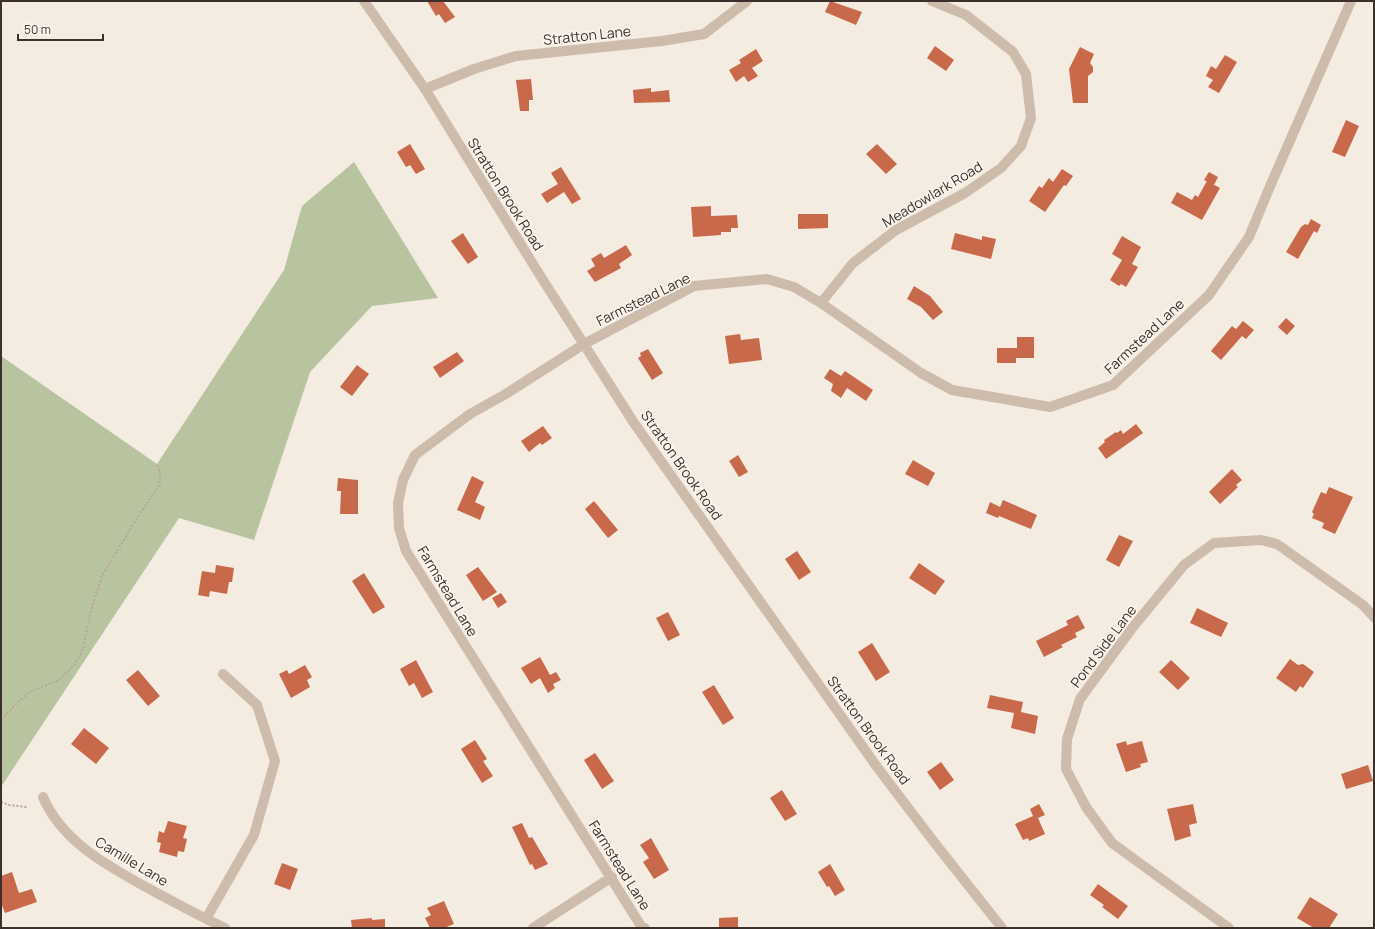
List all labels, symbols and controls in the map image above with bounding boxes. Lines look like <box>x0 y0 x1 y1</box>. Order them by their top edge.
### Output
scale bar <box>18 16 103 42</box>
text: 50 m <box>24 21 51 38</box>
street label: Stratton Lane <box>542 21 632 49</box>
street label: Stratton Brook Road <box>464 134 548 254</box>
street label: Meadowlark Road <box>878 157 986 231</box>
street label: Farmstead Lane <box>593 268 693 330</box>
street label: Farmstead Lane <box>1100 294 1188 378</box>
street label: Stratton Brook Road <box>637 406 727 524</box>
street label: Farmstead Lane <box>413 542 483 640</box>
street label: Pond Side Lane <box>1066 601 1140 691</box>
street label: Stratton Brook Road <box>823 672 915 788</box>
street label: Farmstead Lane <box>585 817 655 913</box>
street label: Camille Lane <box>92 832 172 890</box>

